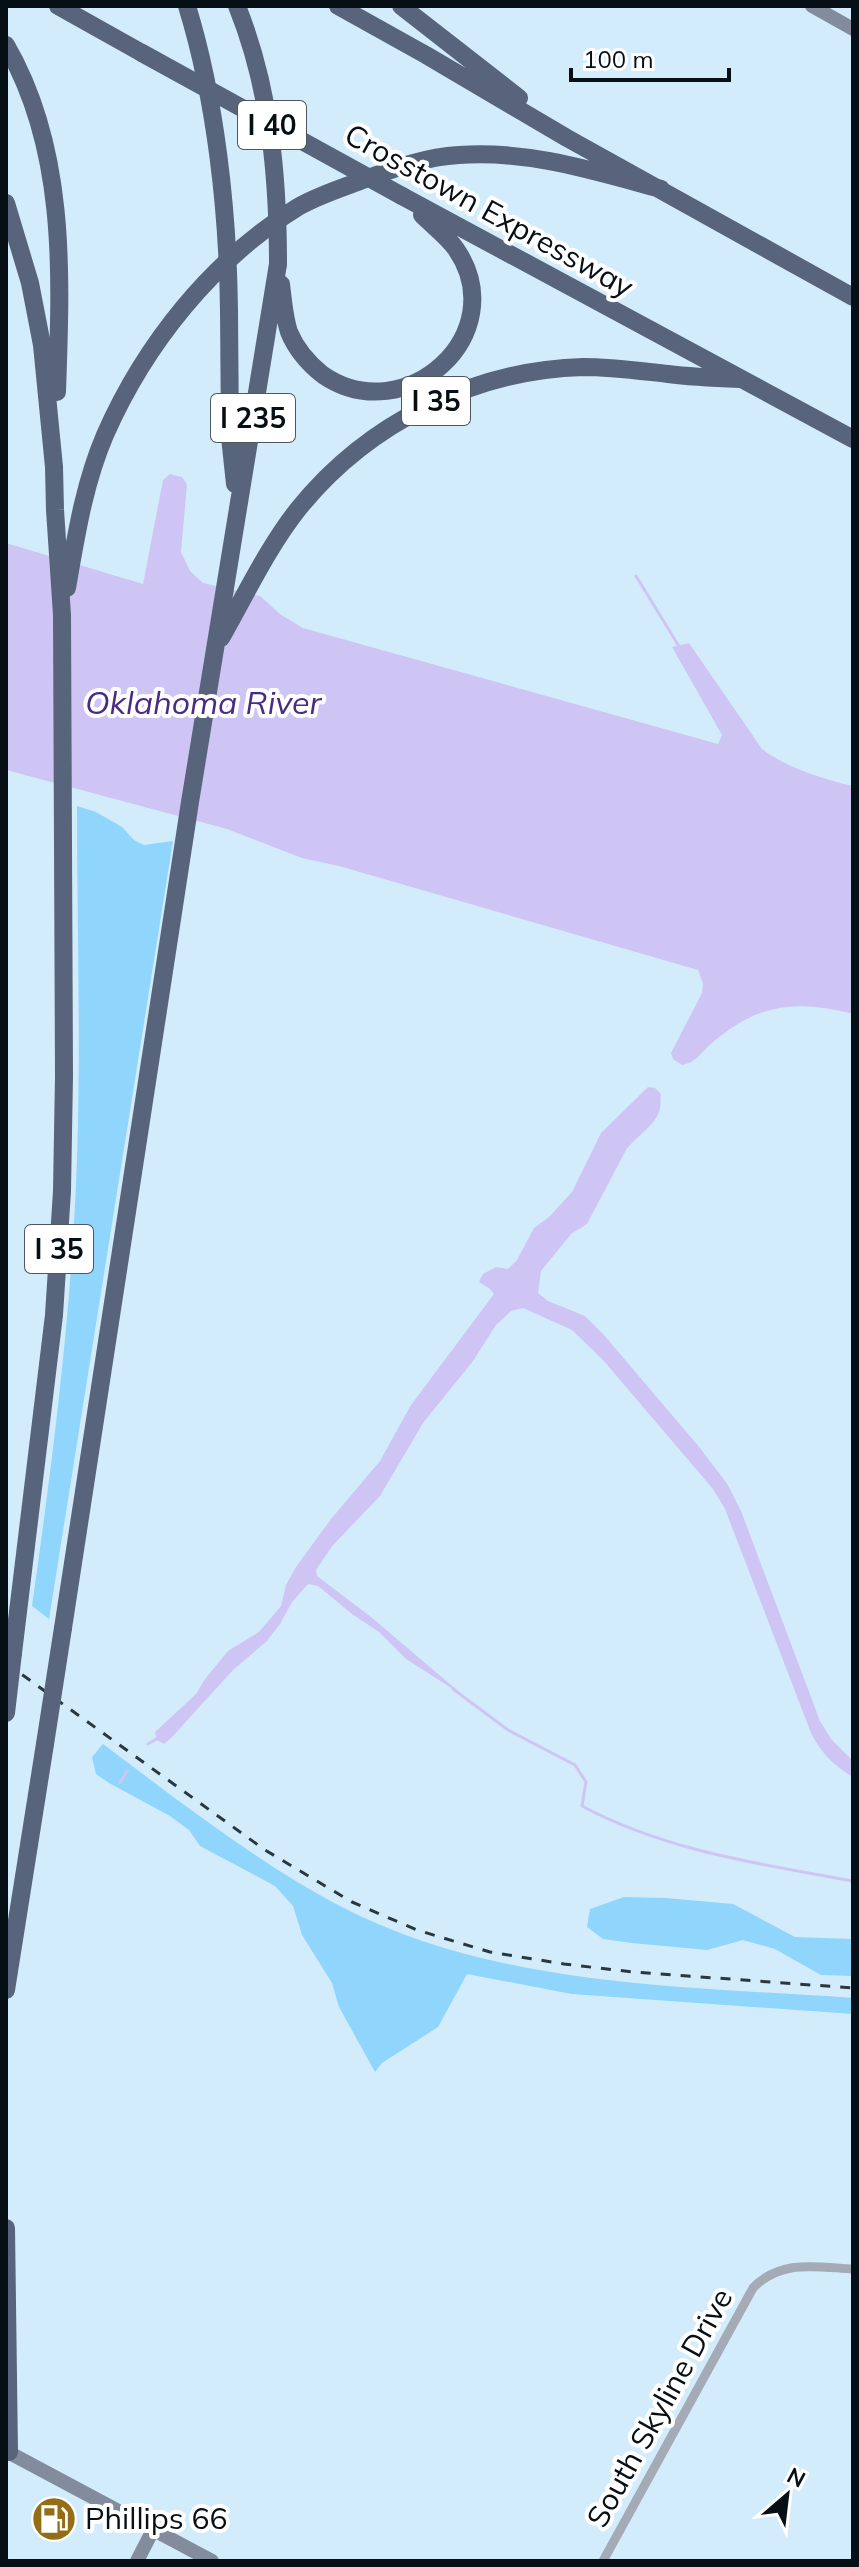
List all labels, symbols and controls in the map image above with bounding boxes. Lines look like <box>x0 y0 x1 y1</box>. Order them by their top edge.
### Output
scale bar <box>571 32 729 82</box>
text: 100 m <box>583 44 654 74</box>
road number: I 40 <box>238 101 306 149</box>
street label: Crosstown Expressway <box>338 115 641 305</box>
road number: I 35 <box>402 377 470 425</box>
road number: I 235 <box>211 394 295 442</box>
water label: Oklahoma River <box>85 682 322 722</box>
road number: I 35 <box>25 1225 93 1273</box>
street label: South Skyline Drive <box>578 2281 740 2534</box>
north arrow <box>747 2455 827 2535</box>
text: N <box>782 2461 810 2494</box>
fuel station icon: Phillips 66 <box>30 2495 78 2543</box>
place label: Phillips 66 <box>85 2499 227 2537</box>

